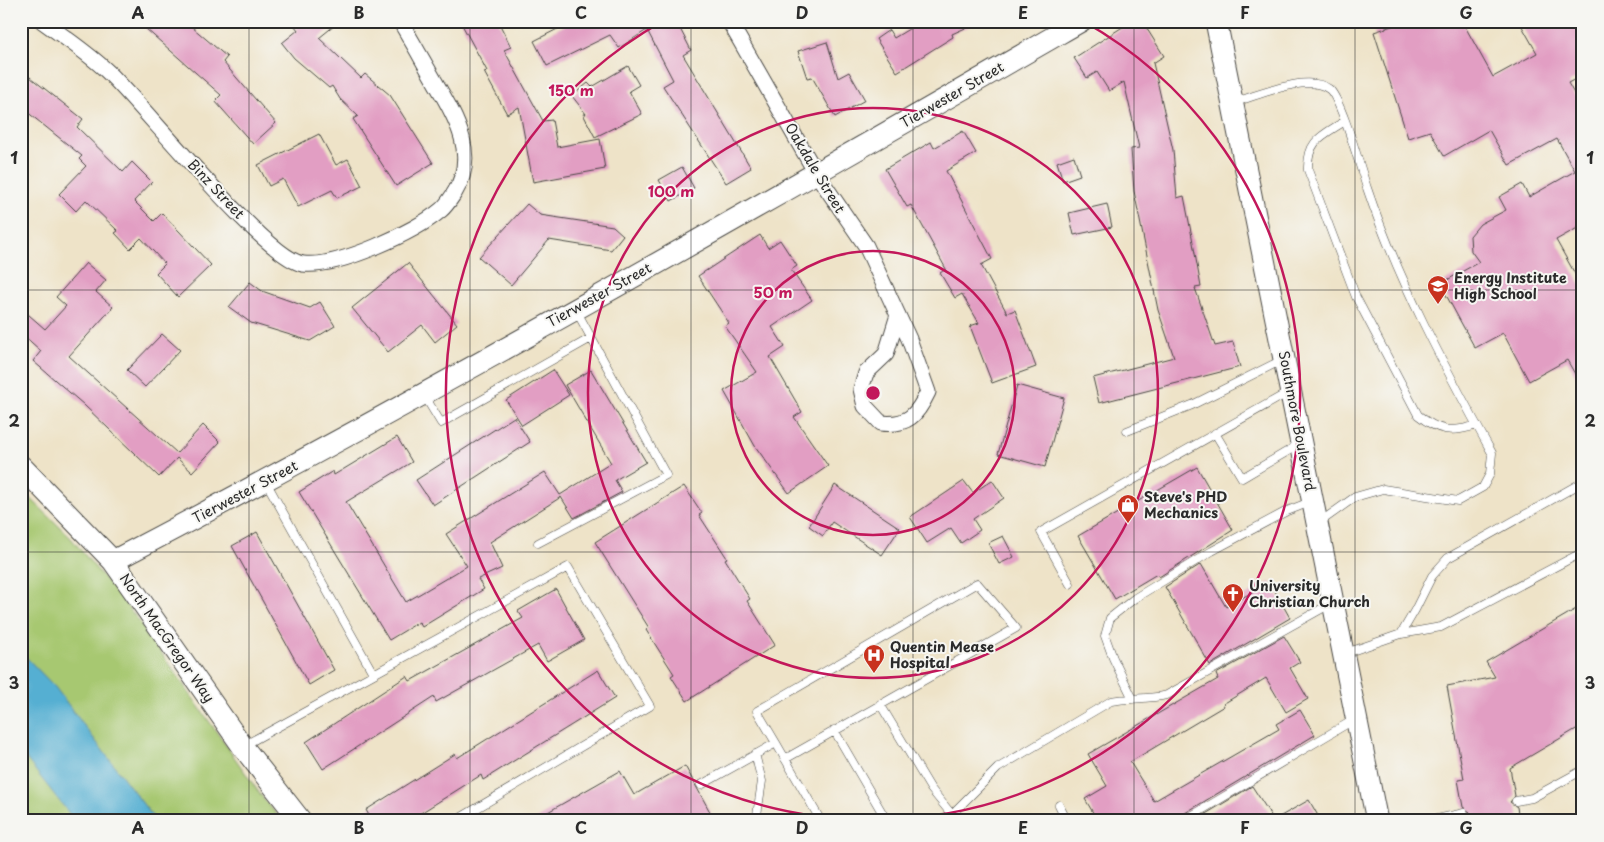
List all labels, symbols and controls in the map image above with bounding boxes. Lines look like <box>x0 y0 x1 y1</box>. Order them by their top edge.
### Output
text: A <box>132 0 145 24</box>
text: B <box>354 0 365 24</box>
text: C <box>575 0 587 24</box>
text: D <box>796 0 808 24</box>
text: E <box>1018 0 1028 24</box>
text: F <box>1240 0 1250 24</box>
text: G <box>1459 0 1473 24</box>
street label: Tierwester Street <box>896 56 1008 133</box>
text: 150 m <box>548 78 594 101</box>
street label: Oakdale Street <box>780 119 851 217</box>
text: 1 <box>10 145 18 169</box>
text: 1 <box>1586 145 1594 169</box>
street label: Binz Street <box>183 154 250 223</box>
text: 100 m <box>648 179 694 202</box>
street label: Tierwester Street <box>543 257 655 332</box>
place label: Energy Institute High School <box>1454 267 1567 304</box>
school or university icon: Energy Institute High School <box>1426 274 1450 305</box>
text: 50 m <box>754 280 792 303</box>
street label: Southmore Boulevard <box>1274 349 1321 493</box>
centre of rings <box>864 384 882 402</box>
text: 2 <box>8 408 20 432</box>
text: 2 <box>1584 408 1596 432</box>
street label: Tierwester Street <box>188 455 302 528</box>
place label: Steve's PHD Mechanics <box>1144 486 1227 523</box>
shop icon: Steve's PHD Mechanics <box>1116 493 1140 524</box>
street label: North MacGregor Way <box>115 569 220 706</box>
place label: University Christian Church <box>1249 575 1370 612</box>
church icon: University Christian Church <box>1221 582 1245 613</box>
place label: Quentin Mease Hospital <box>890 636 994 673</box>
hospital icon: Quentin Mease Hospital <box>862 643 886 674</box>
text: 3 <box>9 670 19 694</box>
text: 3 <box>1585 670 1595 694</box>
text: A <box>132 815 145 839</box>
text: B <box>354 815 365 839</box>
text: C <box>575 815 587 839</box>
text: D <box>796 815 808 839</box>
text: E <box>1018 815 1028 839</box>
text: F <box>1240 815 1250 839</box>
text: G <box>1459 815 1473 839</box>

